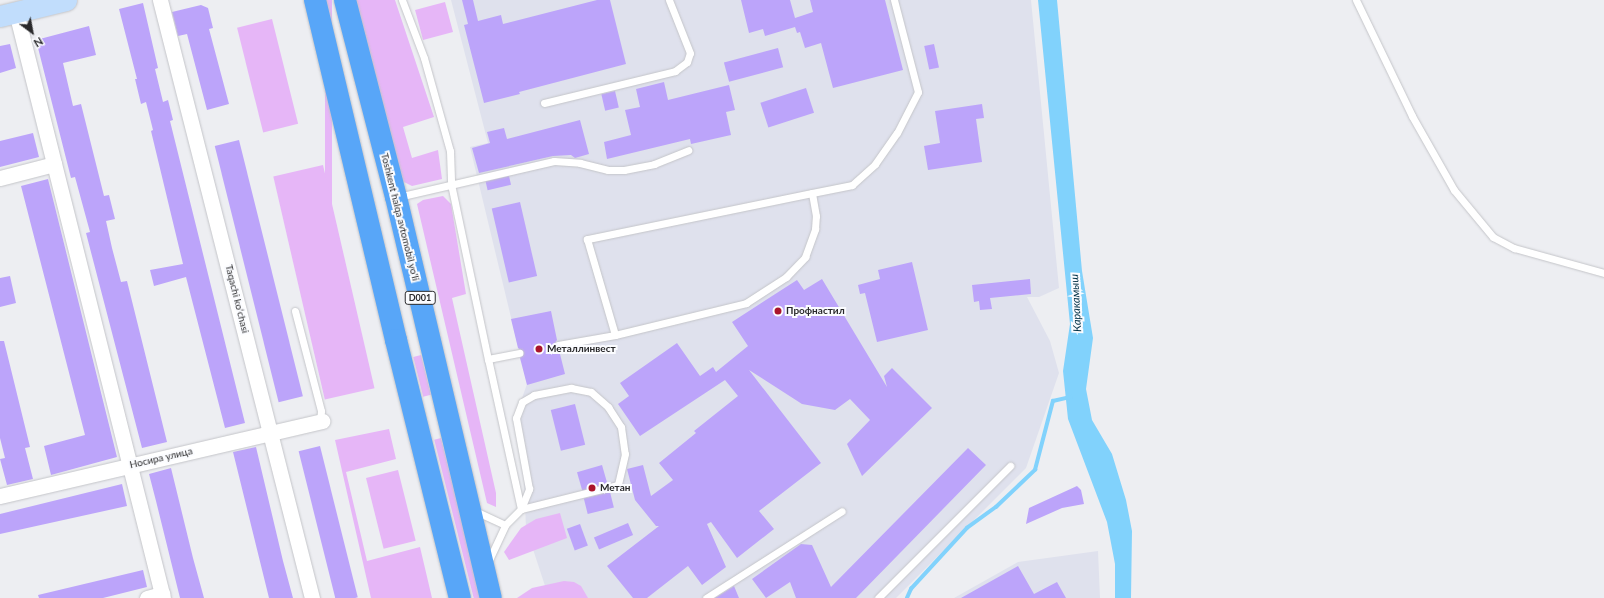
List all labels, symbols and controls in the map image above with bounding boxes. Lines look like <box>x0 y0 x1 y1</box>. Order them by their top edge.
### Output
north arrow <box>12 12 52 52</box>
text: N <box>32 35 46 50</box>
street label: Toshkent halqa avtomobil yo'li <box>378 152 422 282</box>
street label: Taqachi koʻchasi <box>223 263 251 335</box>
water label: Каракамыш <box>1068 274 1084 332</box>
road number: D001 <box>404 291 436 305</box>
place label: Профнастил <box>786 305 845 317</box>
marker: Профнастил <box>773 306 783 316</box>
place label: Металлинвест <box>547 343 616 355</box>
marker: Металлинвест <box>534 344 544 354</box>
street label: Носира улица <box>128 445 194 471</box>
place label: Метан <box>600 482 630 494</box>
marker: Метан <box>587 483 597 493</box>

